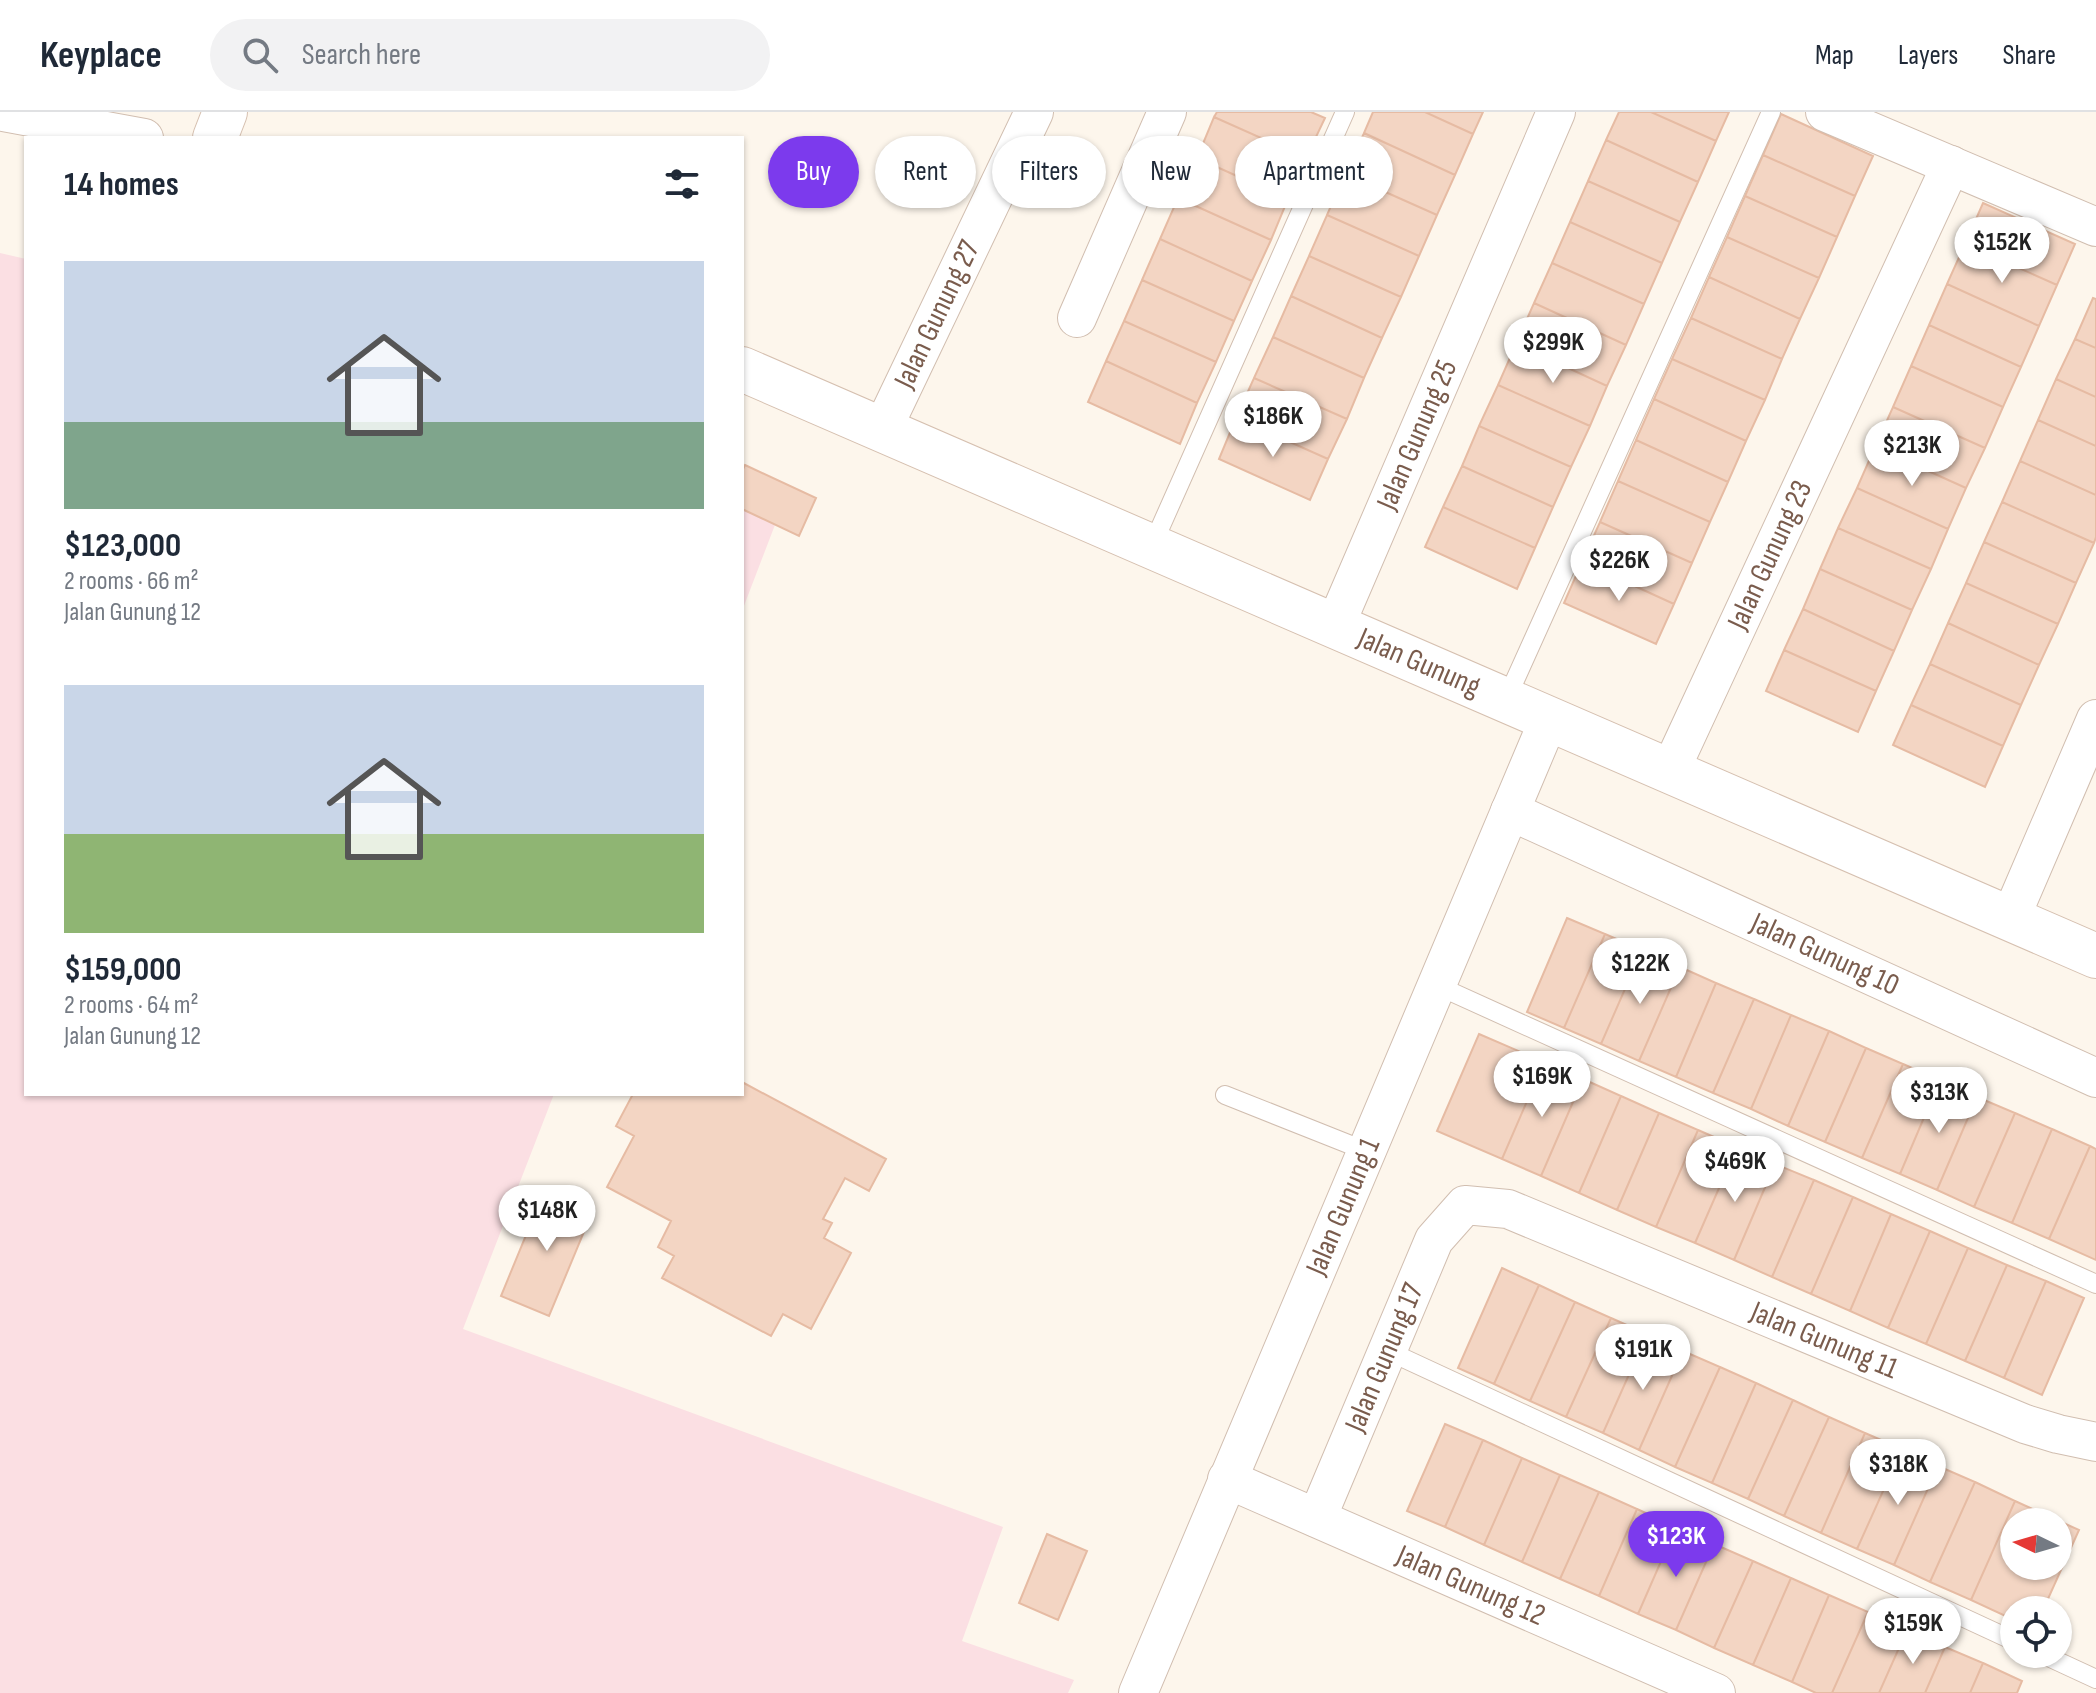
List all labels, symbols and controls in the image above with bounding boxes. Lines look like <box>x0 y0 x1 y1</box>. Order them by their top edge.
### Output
search box <box>210 19 770 91</box>
text: Keyplace <box>40 33 162 78</box>
icon: search <box>238 33 282 77</box>
text: Search here <box>302 37 421 73</box>
text: Map <box>1815 39 1854 72</box>
text: Layers <box>1898 39 1958 72</box>
text: Share <box>2002 39 2056 72</box>
chip: Buy <box>768 136 859 208</box>
chip: Rent <box>875 136 976 208</box>
chip: Filters <box>992 136 1106 208</box>
chip: New <box>1122 136 1219 208</box>
chip: Apartment <box>1235 136 1393 208</box>
icon: filters <box>660 162 704 206</box>
text: 14 homes <box>64 164 179 205</box>
pin: $152K <box>1946 217 2058 285</box>
text: $152K <box>1972 227 2032 258</box>
street label: Jalan Gunung 27 <box>886 235 988 395</box>
icon: home <box>312 313 456 457</box>
pin: $299K <box>1497 317 1609 385</box>
text: $299K <box>1522 327 1584 358</box>
street label: Jalan Gunung 25 <box>1369 355 1465 516</box>
pin: $186K <box>1217 391 1329 459</box>
text: $186K <box>1243 401 1303 432</box>
pin: $213K <box>1856 420 1968 488</box>
text: $213K <box>1882 430 1942 461</box>
street label: Jalan Gunung 23 <box>1720 475 1820 636</box>
text: $123,000 <box>64 525 181 566</box>
pin: $226K <box>1563 535 1675 603</box>
text: $226K <box>1588 545 1650 576</box>
text: 2 rooms · 66 m² <box>64 566 199 597</box>
text: Jalan Gunung 12 <box>64 597 201 628</box>
street label: Jalan Gunung <box>1351 620 1486 705</box>
icon: home <box>312 737 456 881</box>
street label: Jalan Gunung 10 <box>1744 905 1905 1004</box>
pin: $122K <box>1584 938 1696 1006</box>
text: $122K <box>1610 948 1670 979</box>
text: $159,000 <box>64 949 182 990</box>
text: 2 rooms · 64 m² <box>64 990 199 1021</box>
text: Jalan Gunung 12 <box>64 1021 201 1052</box>
pin: $169K <box>1486 1051 1598 1119</box>
text: $169K <box>1512 1061 1572 1092</box>
pin: $313K <box>1883 1067 1995 1135</box>
text: $313K <box>1909 1077 1969 1108</box>
street label: Jalan Gunung 1 <box>1298 1132 1388 1282</box>
pin: $469K <box>1679 1136 1791 1204</box>
text: $469K <box>1704 1146 1766 1177</box>
pin: $148K <box>491 1185 603 1253</box>
text: $148K <box>517 1195 577 1226</box>
street label: Jalan Gunung 17 <box>1337 1278 1432 1438</box>
street label: Jalan Gunung 11 <box>1744 1294 1904 1387</box>
pin: $191K <box>1587 1324 1699 1392</box>
text: $191K <box>1613 1334 1673 1365</box>
pin: $318K <box>1842 1439 1954 1507</box>
text: $318K <box>1868 1449 1928 1480</box>
north arrow <box>2000 1508 2072 1580</box>
map controls <box>2000 1508 2072 1668</box>
pin: $123K <box>1620 1511 1732 1579</box>
text: $123K <box>1646 1521 1706 1552</box>
street label: Jalan Gunung 12 <box>1390 1537 1550 1634</box>
button: locate <box>2000 1596 2072 1668</box>
pin: $159K <box>1857 1598 1969 1666</box>
text: $159K <box>1883 1608 1943 1639</box>

